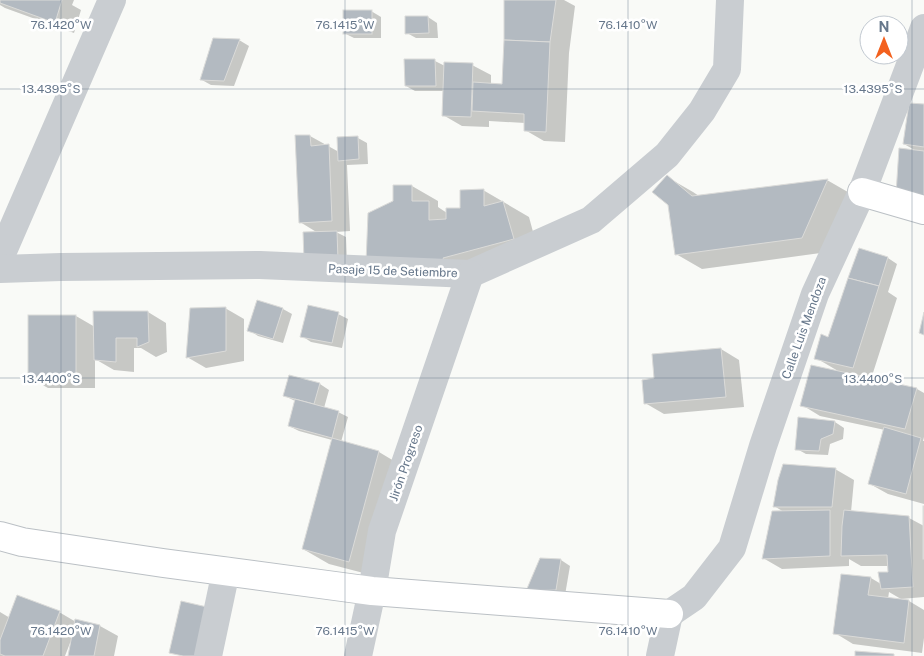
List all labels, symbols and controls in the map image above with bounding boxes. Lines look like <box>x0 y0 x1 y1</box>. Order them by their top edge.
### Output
north arrow <box>859 15 909 65</box>
text: 76.1420°W <box>30 18 92 32</box>
text: 76.1415°W <box>315 18 375 32</box>
text: 76.1410°W <box>599 18 658 32</box>
text: N <box>879 19 889 35</box>
text: 13.4395°S <box>22 82 80 96</box>
text: 13.4395°S <box>844 82 902 96</box>
street label: Pasaje 15 de Setiembre <box>328 262 458 280</box>
street label: Calle Luis Mendoza <box>779 275 829 381</box>
text: 13.4400°S <box>22 372 80 386</box>
text: 13.4400°S <box>844 372 902 386</box>
street label: Jirón Progreso <box>386 423 426 503</box>
text: 76.1420°W <box>30 624 92 638</box>
text: 76.1415°W <box>315 624 375 638</box>
text: 76.1410°W <box>599 624 658 638</box>

